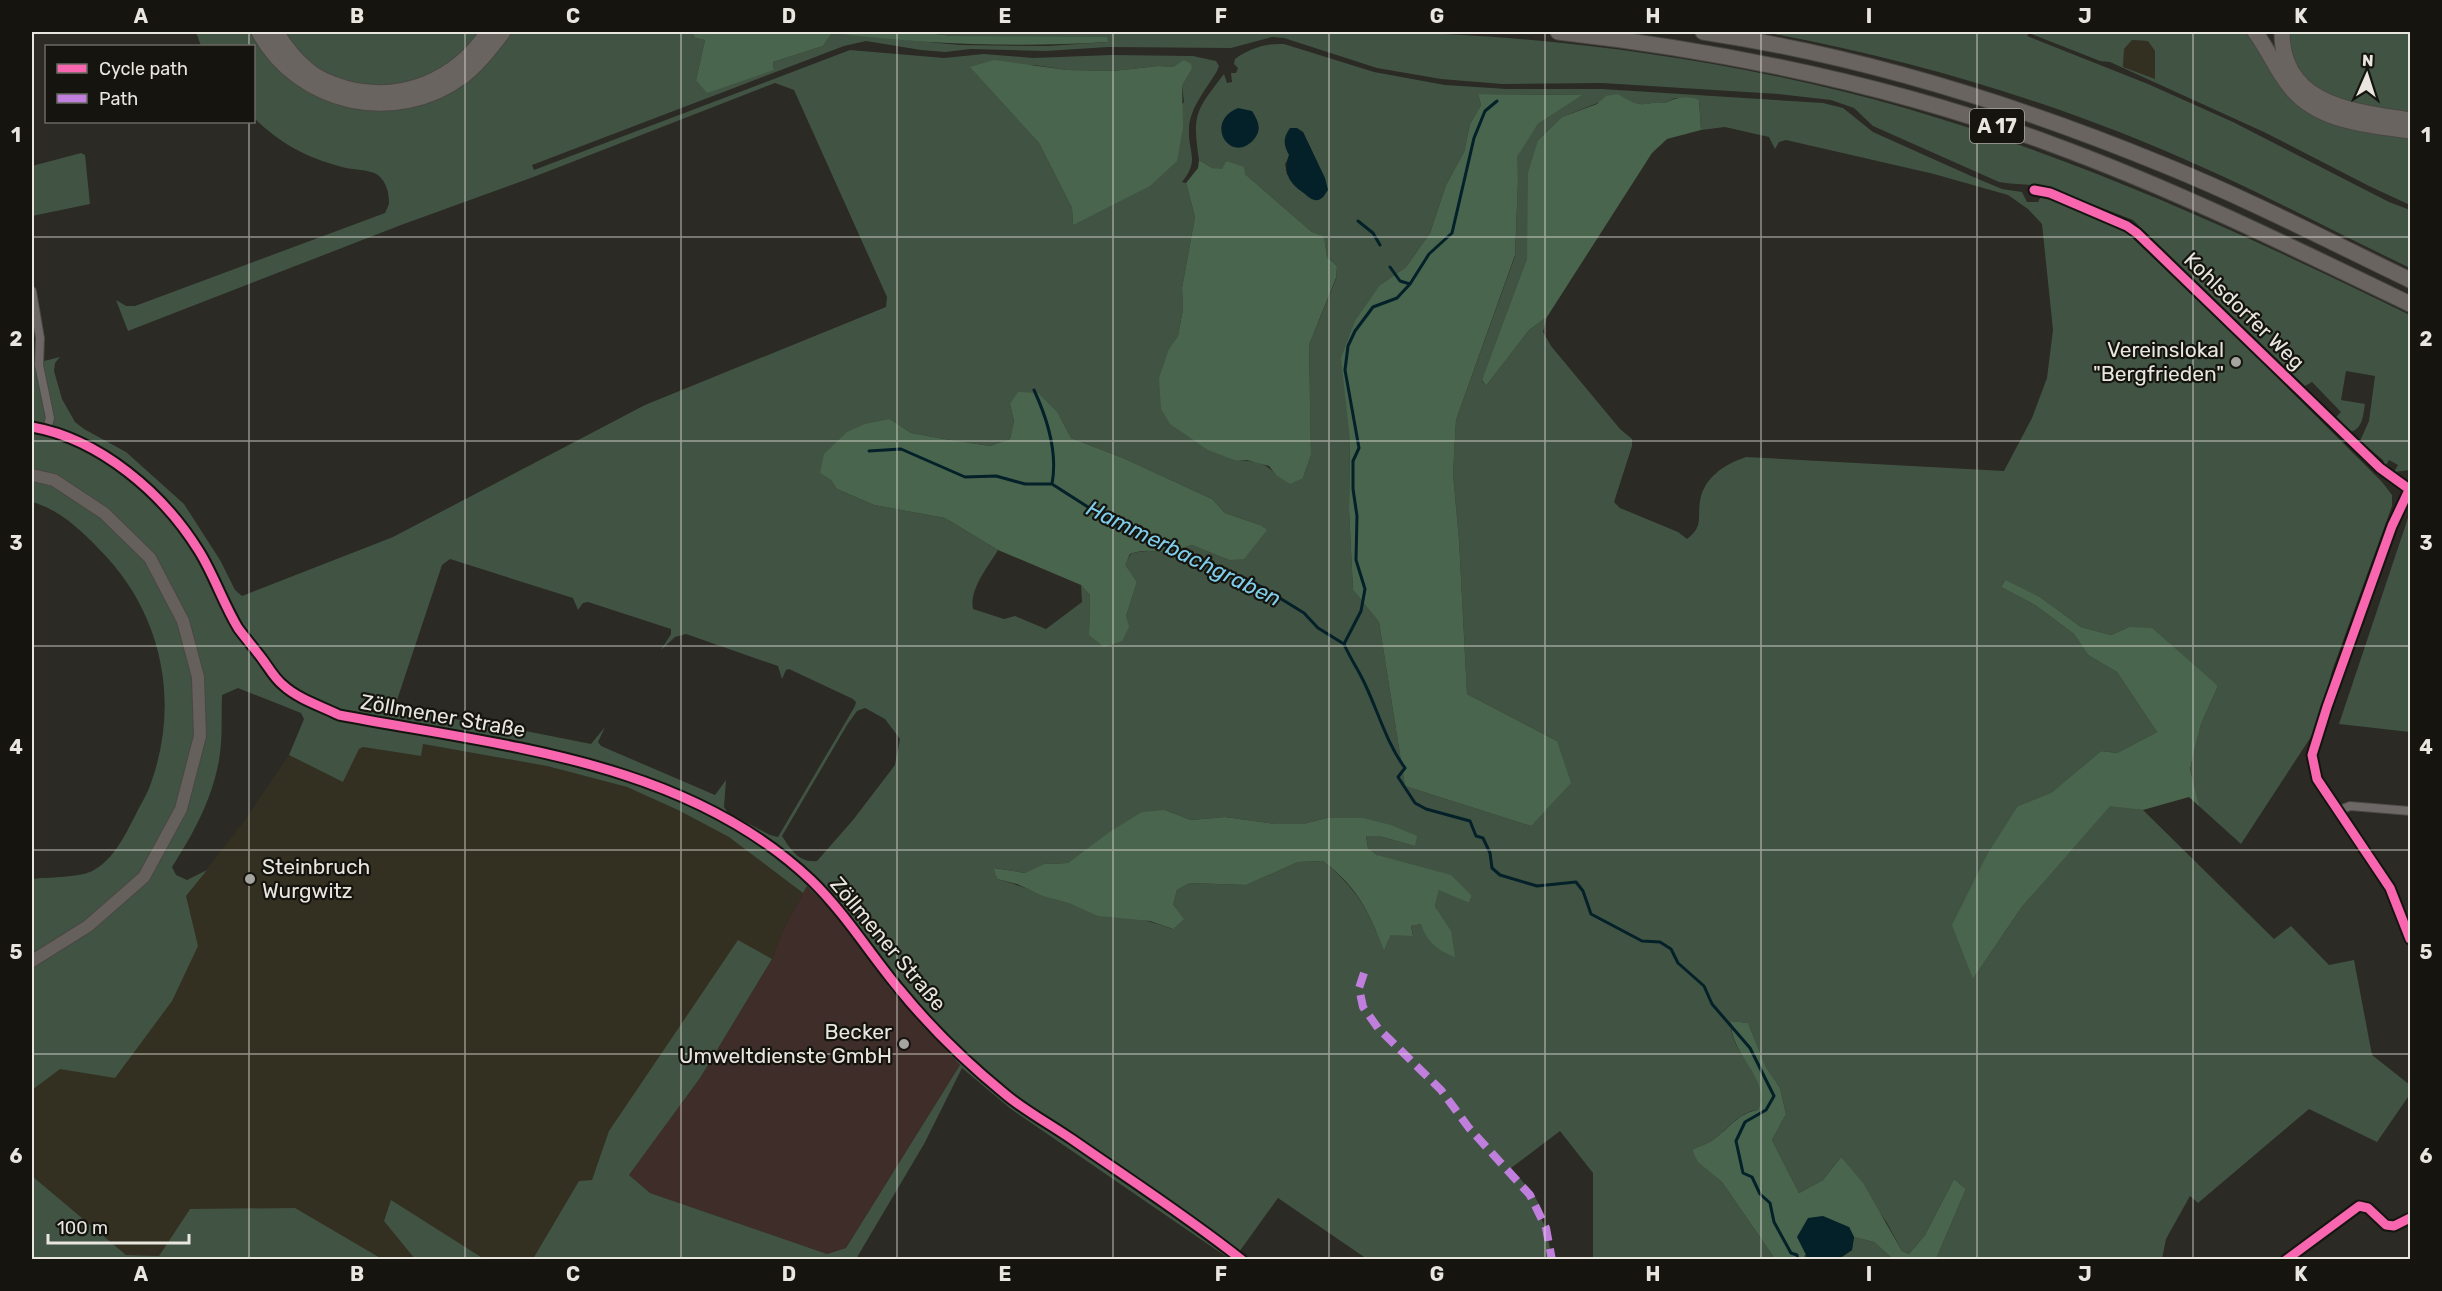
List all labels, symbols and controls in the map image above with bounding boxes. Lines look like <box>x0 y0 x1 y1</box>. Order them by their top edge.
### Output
text: A <box>134 4 149 28</box>
text: B <box>350 4 364 28</box>
text: C <box>566 4 580 28</box>
text: D <box>782 4 796 28</box>
text: E <box>999 4 1011 28</box>
text: F <box>1215 4 1227 28</box>
text: G <box>1430 4 1444 28</box>
text: H <box>1646 4 1660 28</box>
text: I <box>1866 4 1872 28</box>
text: J <box>2078 4 2092 28</box>
text: K <box>2294 4 2308 28</box>
legend <box>45 45 255 123</box>
north arrow <box>2337 45 2397 105</box>
text: N <box>2362 51 2374 70</box>
text: Cycle path <box>99 58 188 80</box>
text: Path <box>99 88 138 110</box>
road number: A 17 <box>1970 109 2024 143</box>
text: 1 <box>11 123 21 147</box>
text: 1 <box>2421 123 2431 147</box>
street label: Kohlsdorfer Weg <box>2179 247 2310 374</box>
text: 2 <box>10 327 23 351</box>
text: 2 <box>2420 327 2433 351</box>
place label: Vereinslokal "Bergfrieden" <box>2093 337 2224 386</box>
marker: Vereinslokal "Bergfrieden" <box>2229 355 2243 369</box>
water label: Hammerbachgraben <box>1082 495 1285 612</box>
text: 3 <box>9 531 23 555</box>
text: 3 <box>2419 531 2433 555</box>
street label: Zöllmener Straße <box>359 689 527 742</box>
text: 4 <box>9 735 23 759</box>
text: 4 <box>2419 735 2433 759</box>
place label: Steinbruch Wurgwitz <box>262 854 370 903</box>
marker: Steinbruch Wurgwitz <box>243 872 257 886</box>
street label: Zöllmener Straße <box>825 872 952 1016</box>
text: 5 <box>10 940 23 964</box>
text: 5 <box>2420 940 2433 964</box>
place label: Becker Umweltdienste GmbH <box>679 1019 892 1068</box>
marker: Becker Umweltdienste GmbH <box>897 1037 911 1051</box>
text: 6 <box>9 1144 23 1168</box>
text: 6 <box>2419 1144 2433 1168</box>
scale bar <box>48 1207 189 1245</box>
text: 100 m <box>57 1217 108 1239</box>
text: A <box>134 1262 149 1286</box>
text: B <box>350 1262 364 1286</box>
text: C <box>566 1262 580 1286</box>
text: D <box>782 1262 796 1286</box>
text: E <box>999 1262 1011 1286</box>
text: F <box>1215 1262 1227 1286</box>
text: G <box>1430 1262 1444 1286</box>
text: H <box>1646 1262 1660 1286</box>
text: I <box>1866 1262 1872 1286</box>
text: J <box>2078 1262 2092 1286</box>
text: K <box>2294 1262 2308 1286</box>

